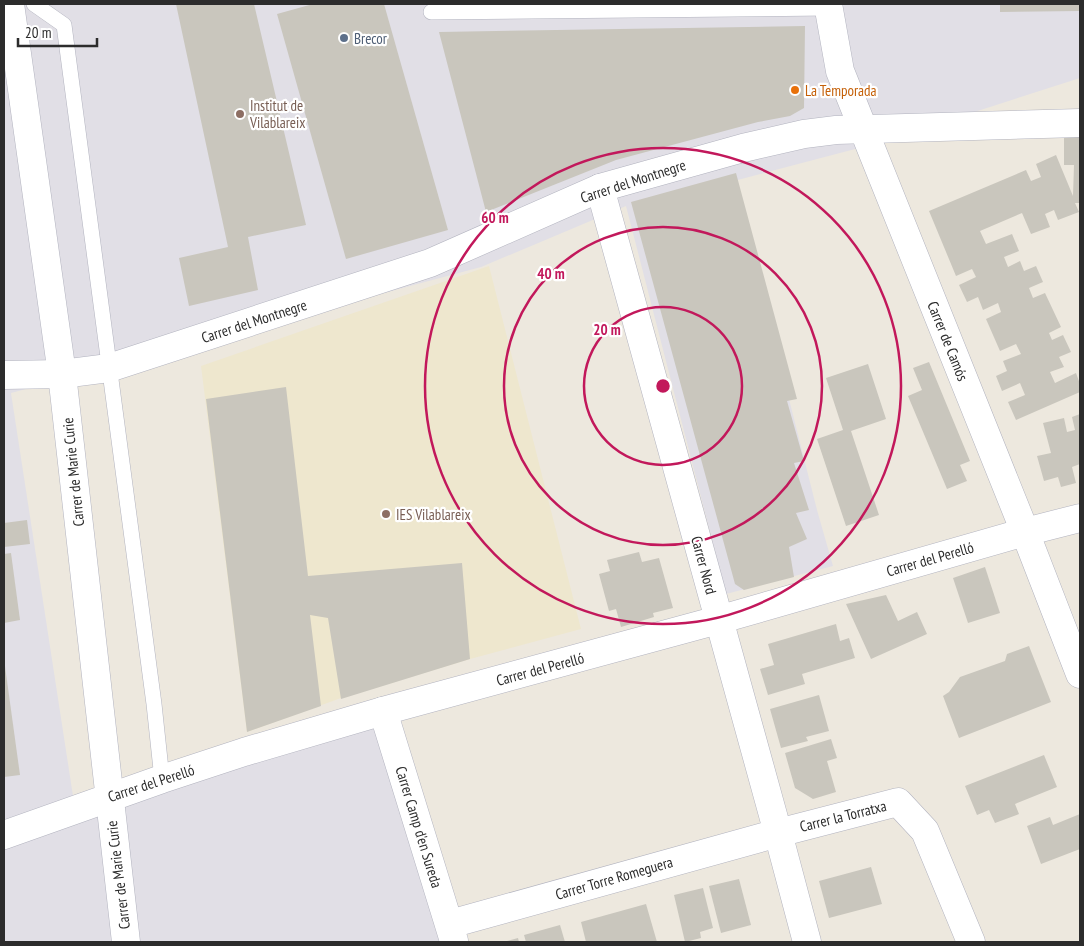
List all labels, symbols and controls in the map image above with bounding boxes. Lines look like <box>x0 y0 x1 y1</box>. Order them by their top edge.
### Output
scale bar <box>18 15 96 47</box>
text: 20 m <box>25 23 51 42</box>
place label: Brecor <box>354 29 388 48</box>
marker: Brecor <box>338 32 350 44</box>
place label: La Temporada <box>805 81 877 100</box>
marker: La Temporada <box>789 84 801 96</box>
place label: Institut de Vilablareix <box>249 96 305 132</box>
marker: Institut de Vilablareix <box>234 108 246 120</box>
street label: Carrer del Montnegre <box>578 155 688 207</box>
text: 60 m <box>481 208 509 227</box>
text: 40 m <box>537 264 565 283</box>
street label: Carrer del Montnegre <box>199 295 309 347</box>
street label: Carrer de Camós <box>923 298 973 384</box>
text: 20 m <box>593 320 621 339</box>
centre of rings <box>654 377 672 395</box>
street label: Carrer de Marie Curie <box>58 417 88 527</box>
place label: IES Vilablareix <box>396 505 471 524</box>
marker: IES Vilablareix <box>380 508 392 520</box>
street label: Carrer Nord <box>687 534 721 596</box>
street label: Carrer del Perelló <box>884 537 976 581</box>
street label: Carrer del Perelló <box>494 648 586 690</box>
street label: Carrer del Perelló <box>105 760 197 806</box>
street label: Carrer Camp d'en Sureda <box>391 764 447 890</box>
street label: Carrer la Torratxa <box>798 796 888 836</box>
street label: Carrer de Marie Curie <box>102 820 134 930</box>
street label: Carrer Torre Romeguera <box>553 852 675 904</box>

